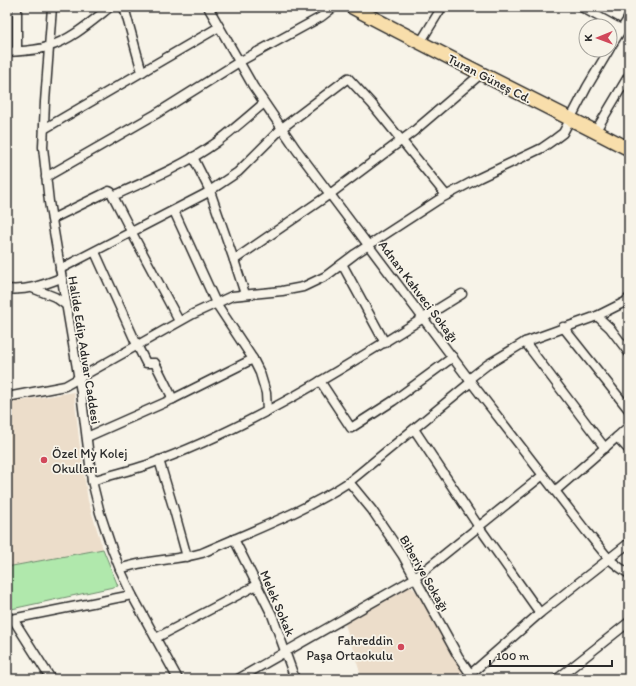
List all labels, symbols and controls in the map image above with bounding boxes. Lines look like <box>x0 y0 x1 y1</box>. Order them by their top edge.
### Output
north arrow <box>578 18 618 58</box>
text: K <box>582 34 595 42</box>
street label: Turan Güneş Cd. <box>445 51 534 106</box>
street label: Adnan Kahveci Sokağı <box>376 238 462 345</box>
street label: Halide Edip Adıvar Caddesi <box>65 275 104 425</box>
place label: Özel My Kolej Okulları <box>52 446 127 476</box>
marker: Özel My Kolej Okulları <box>39 455 49 465</box>
street label: Biberiye Sokağı <box>397 532 452 614</box>
street label: Melek Sokak <box>257 568 298 639</box>
place label: Fahreddin Paşa Ortaokulu <box>307 633 393 663</box>
marker: Fahreddin Paşa Ortaokulu <box>396 642 406 652</box>
scale bar <box>490 642 612 668</box>
text: 100 m <box>496 649 529 663</box>

